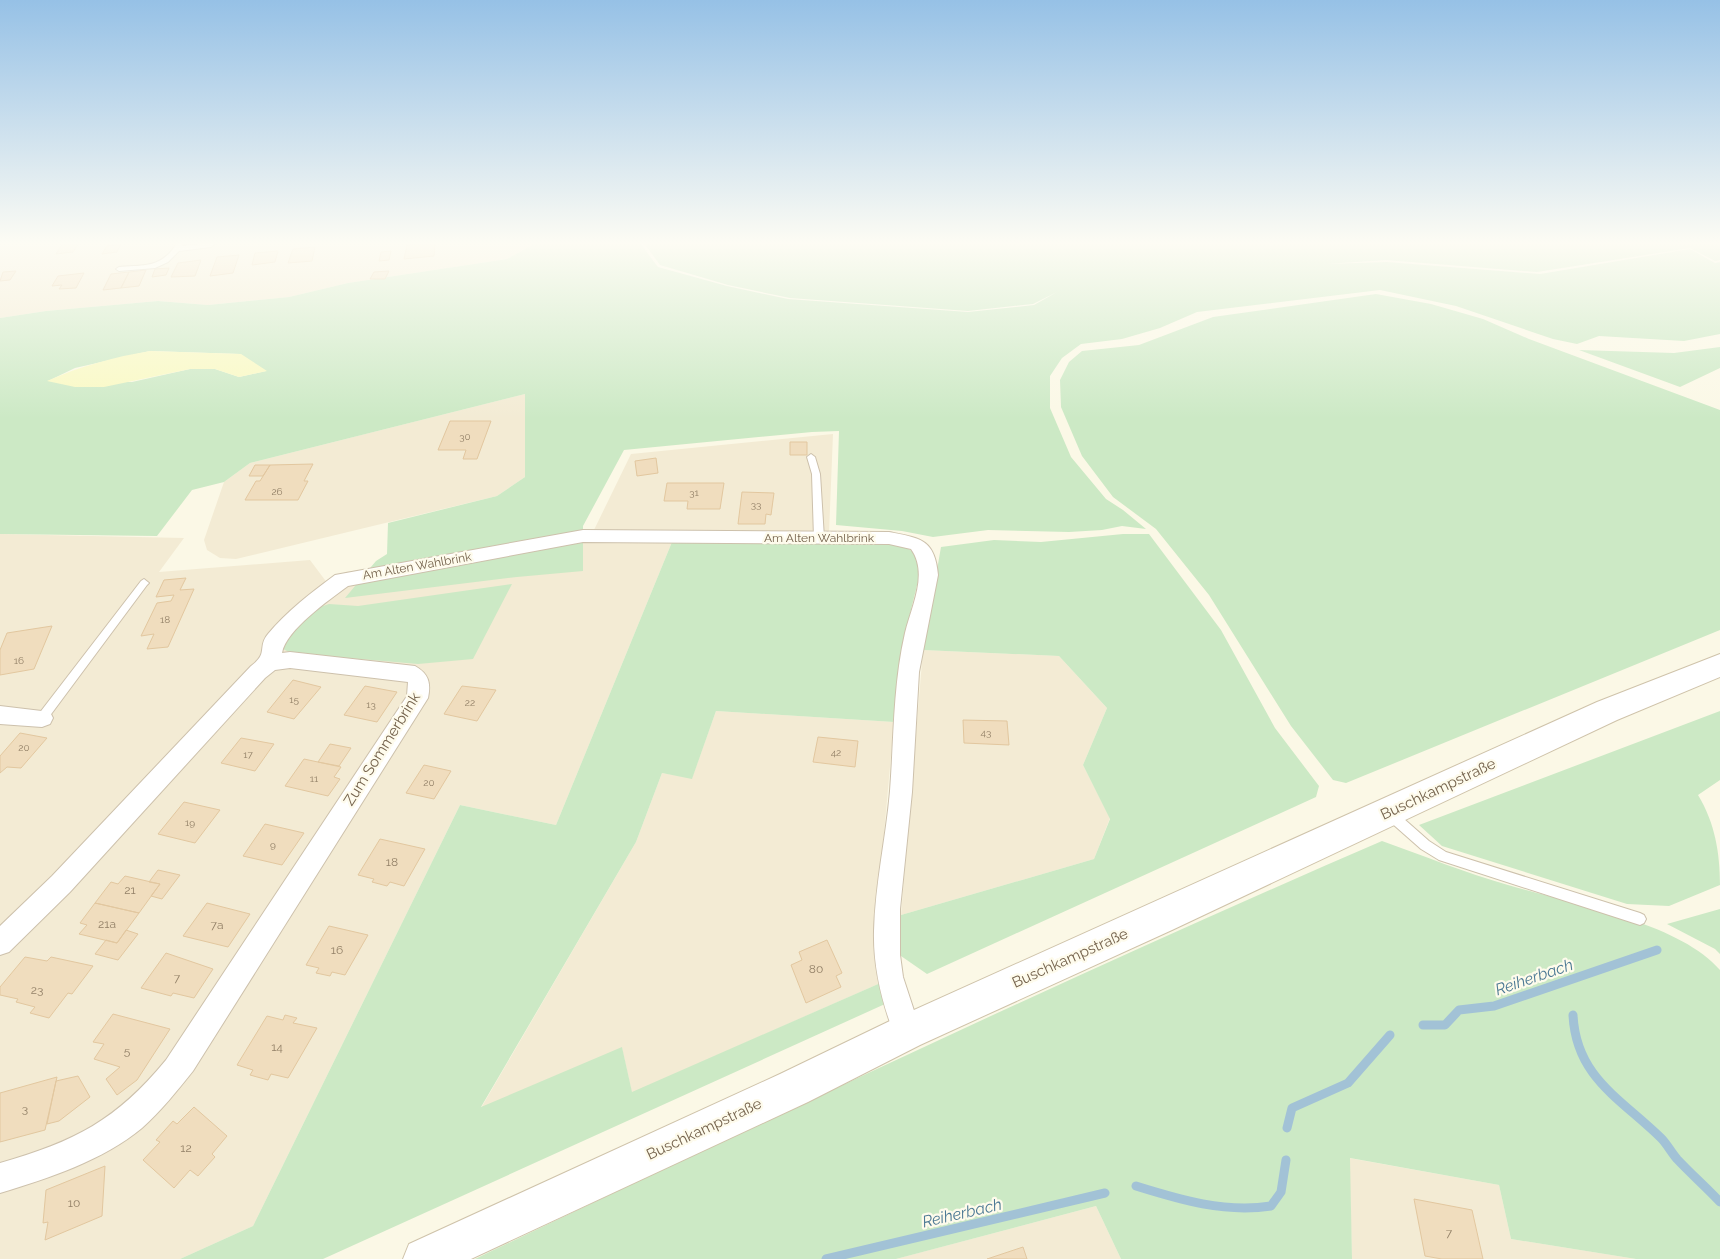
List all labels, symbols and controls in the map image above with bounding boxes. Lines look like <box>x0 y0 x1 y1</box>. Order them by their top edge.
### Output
house number: 30 <box>459 431 471 442</box>
house number: 26 <box>271 486 283 497</box>
house number: 31 <box>689 487 700 498</box>
house number: 33 <box>751 499 761 510</box>
street label: Am Alten Wahlbrink <box>764 531 875 545</box>
street label: Am Alten Wahlbrink <box>362 549 473 582</box>
house number: 18 <box>160 614 170 625</box>
house number: 16 <box>14 655 24 666</box>
street label: Zum Sommerbrink <box>340 689 424 809</box>
house number: 15 <box>289 694 299 705</box>
house number: 22 <box>465 697 475 708</box>
house number: 13 <box>366 699 376 710</box>
house number: 43 <box>981 727 991 738</box>
house number: 20 <box>18 742 30 753</box>
house number: 42 <box>831 747 841 758</box>
house number: 17 <box>243 749 253 760</box>
street label: Buschkampstraße <box>1378 754 1499 824</box>
house number: 11 <box>310 773 319 784</box>
house number: 20 <box>423 777 435 788</box>
house number: 19 <box>185 817 195 828</box>
house number: 9 <box>270 839 276 850</box>
house number: 18 <box>386 855 398 869</box>
house number: 21 <box>124 883 136 897</box>
house number: 21a <box>98 917 116 931</box>
house number: 7a <box>211 918 223 932</box>
street label: Buschkampstraße <box>1009 924 1131 992</box>
house number: 16 <box>331 943 343 957</box>
water label: Reiherbach <box>1493 955 1576 999</box>
house number: 80 <box>809 962 823 976</box>
house number: 7 <box>174 971 181 985</box>
house number: 23 <box>31 983 43 997</box>
house number: 14 <box>271 1040 283 1054</box>
house number: 5 <box>124 1044 131 1058</box>
street label: Buschkampstraße <box>644 1094 765 1164</box>
house number: 3 <box>22 1102 28 1116</box>
house number: 12 <box>180 1141 192 1155</box>
water label: Reiherbach <box>920 1195 1004 1231</box>
house number: 10 <box>68 1196 80 1210</box>
house number: 7 <box>1446 1226 1453 1240</box>

